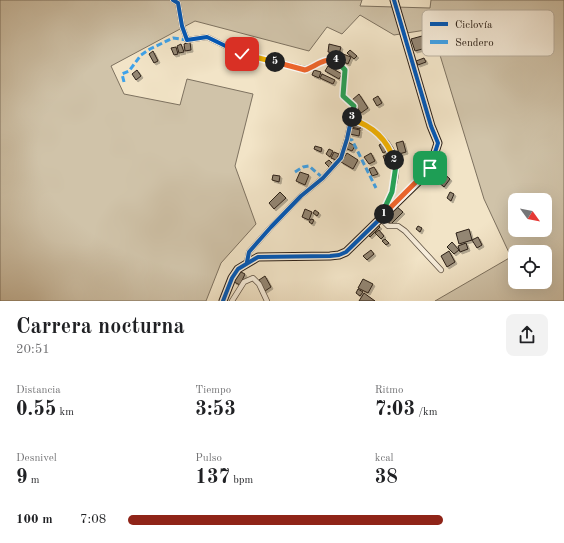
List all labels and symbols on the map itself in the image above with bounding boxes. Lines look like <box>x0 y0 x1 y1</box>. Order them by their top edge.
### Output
legend <box>422 10 554 56</box>
text: Ciclovía <box>455 20 493 31</box>
pin <box>225 37 259 71</box>
text: Sendero <box>455 38 494 49</box>
pin: 4 <box>326 50 346 70</box>
pin: 5 <box>265 52 285 72</box>
pin: 3 <box>342 107 362 127</box>
pin: 2 <box>384 150 404 170</box>
pin <box>413 151 447 185</box>
north arrow <box>508 193 552 237</box>
pin: 1 <box>374 204 394 224</box>

